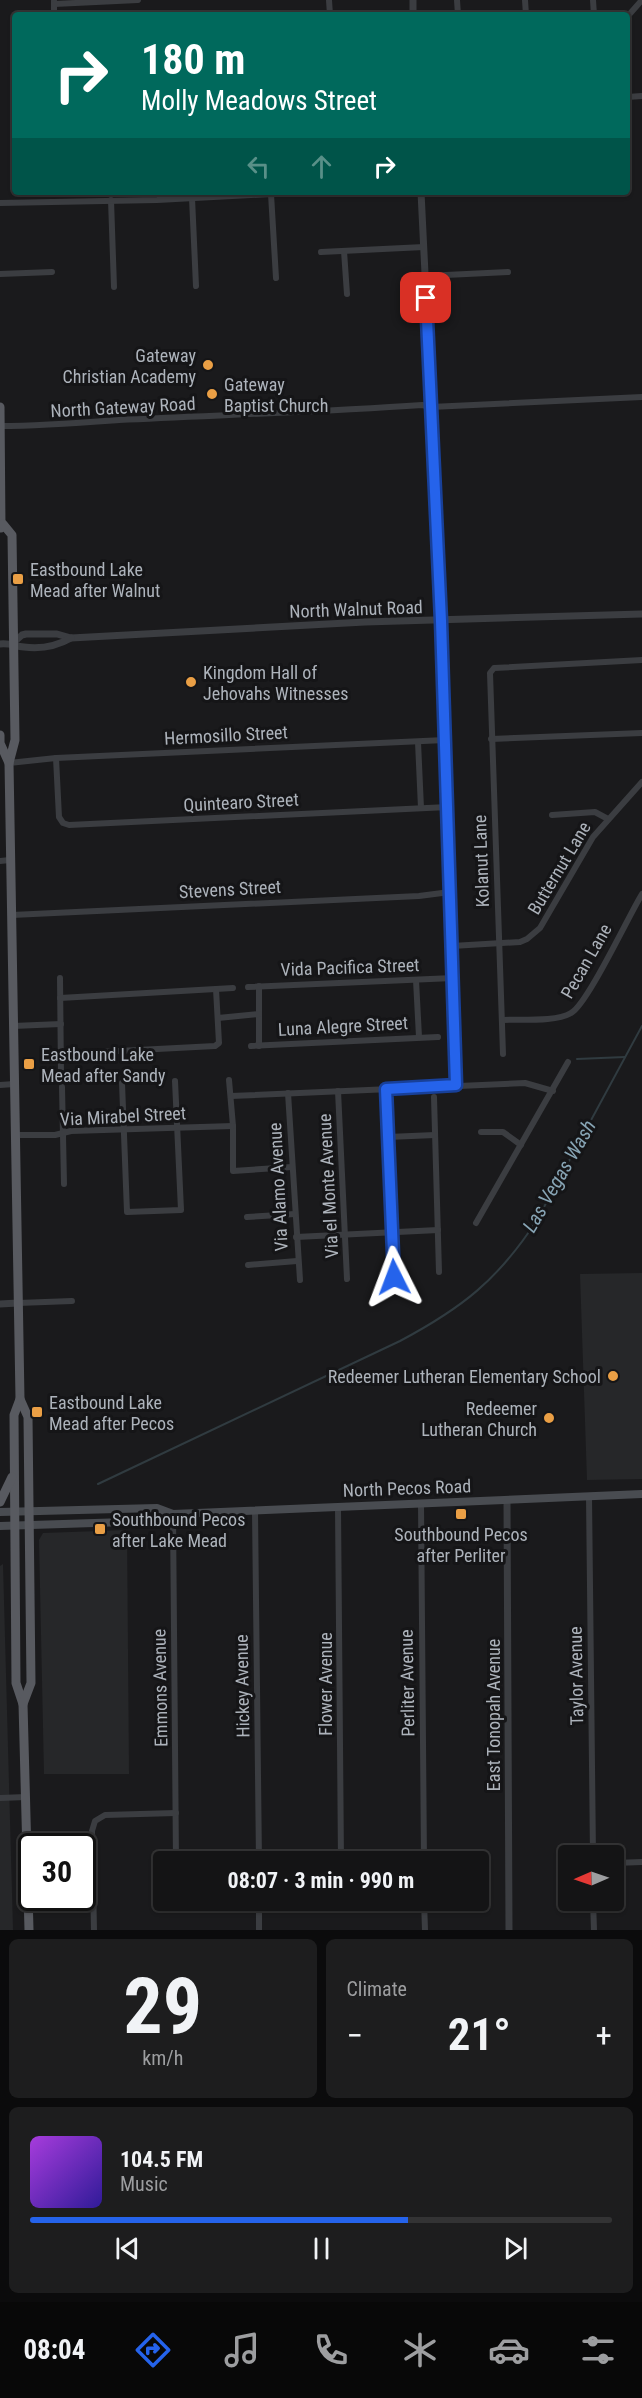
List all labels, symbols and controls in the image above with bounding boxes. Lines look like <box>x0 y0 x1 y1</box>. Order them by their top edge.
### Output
text: 180 m <box>141 35 246 84</box>
icon: right <box>42 36 120 114</box>
text: Molly Meadows Street <box>141 85 377 117</box>
icon: left <box>242 150 275 183</box>
icon: ahead <box>305 150 338 183</box>
icon: right <box>368 150 401 183</box>
pin <box>400 272 451 323</box>
icon: arrive <box>409 281 442 314</box>
place label: Gateway Christian Academy <box>63 345 196 387</box>
marker: Gateway Christian Academy <box>201 358 215 372</box>
place label: Gateway Baptist Church <box>224 374 328 416</box>
marker: Gateway Baptist Church <box>205 387 219 401</box>
street label: North Gateway Road <box>50 393 196 421</box>
place label: Eastbound Lake Mead after Walnut <box>30 559 160 601</box>
marker: Eastbound Lake Mead after Walnut <box>11 572 25 586</box>
street label: North Walnut Road <box>289 596 423 622</box>
place label: Kingdom Hall of Jehovahs Witnesses <box>203 662 348 704</box>
marker: Kingdom Hall of Jehovahs Witnesses <box>184 675 198 689</box>
street label: Hermosillo Street <box>164 721 288 749</box>
street label: Quintearo Street <box>183 788 299 816</box>
street label: Kolanut Lane <box>469 814 493 908</box>
street label: Butternut Lane <box>523 818 595 918</box>
street label: Stevens Street <box>178 876 282 902</box>
street label: Pecan Lane <box>556 920 616 1002</box>
street label: Vida Pacifica Street <box>280 954 420 980</box>
street label: Luna Alegre Street <box>277 1012 409 1040</box>
place label: Eastbound Lake Mead after Sandy <box>41 1044 166 1086</box>
marker: Eastbound Lake Mead after Sandy <box>22 1057 36 1071</box>
street label: Via Mirabel Street <box>59 1102 187 1130</box>
street label: Via el Monte Avenue <box>314 1113 342 1259</box>
water label: Las Vegas Wash <box>517 1116 601 1236</box>
street label: Via Alamo Avenue <box>264 1122 292 1252</box>
position arrow <box>362 1245 426 1309</box>
place label: Redeemer Lutheran Elementary School <box>328 1366 601 1387</box>
marker: Redeemer Lutheran Elementary School <box>606 1369 620 1383</box>
place label: Eastbound Lake Mead after Pecos <box>49 1392 174 1434</box>
place label: Redeemer Lutheran Church <box>421 1398 538 1440</box>
marker: Eastbound Lake Mead after Pecos <box>30 1405 44 1419</box>
marker: Redeemer Lutheran Church <box>542 1411 556 1425</box>
street label: North Pecos Road <box>342 1475 472 1501</box>
marker: Southbound Pecos after Perliter <box>454 1507 468 1521</box>
place label: Southbound Pecos after Lake Mead <box>112 1509 245 1551</box>
marker: Southbound Pecos after Lake Mead <box>93 1522 107 1536</box>
place label: Southbound Pecos after Perliter <box>394 1524 528 1566</box>
street label: Taylor Avenue <box>565 1626 587 1726</box>
street label: Emmons Avenue <box>148 1629 172 1747</box>
street label: Perliter Avenue <box>396 1629 418 1737</box>
street label: Flower Avenue <box>315 1632 336 1736</box>
street label: Hickey Avenue <box>231 1634 253 1738</box>
street label: East Tonopah Avenue <box>483 1639 504 1791</box>
speed limit sign: 30 <box>18 1833 96 1911</box>
north arrow <box>558 1845 624 1911</box>
map controls <box>558 1845 624 1911</box>
text: 08:07 · 3 min · 990 m <box>228 1868 414 1893</box>
text: 29 <box>123 1961 202 2052</box>
text: Climate <box>347 1977 407 2001</box>
text: 21° <box>448 2008 511 2061</box>
text: − <box>347 2016 363 2055</box>
text: + <box>596 2016 612 2055</box>
text: km/h <box>142 2046 183 2070</box>
text: 104.5 FM <box>120 2147 203 2172</box>
text: Music <box>120 2172 168 2196</box>
icon: previous <box>111 2232 144 2265</box>
icon: pause <box>305 2232 338 2265</box>
icon: next <box>499 2232 532 2265</box>
icon: directions <box>132 2329 174 2371</box>
icon: music <box>221 2329 263 2371</box>
icon: phone <box>310 2329 352 2371</box>
icon: climate <box>399 2329 441 2371</box>
icon: car <box>488 2329 530 2371</box>
icon: filters <box>577 2329 619 2371</box>
text: 08:04 <box>23 2334 85 2366</box>

